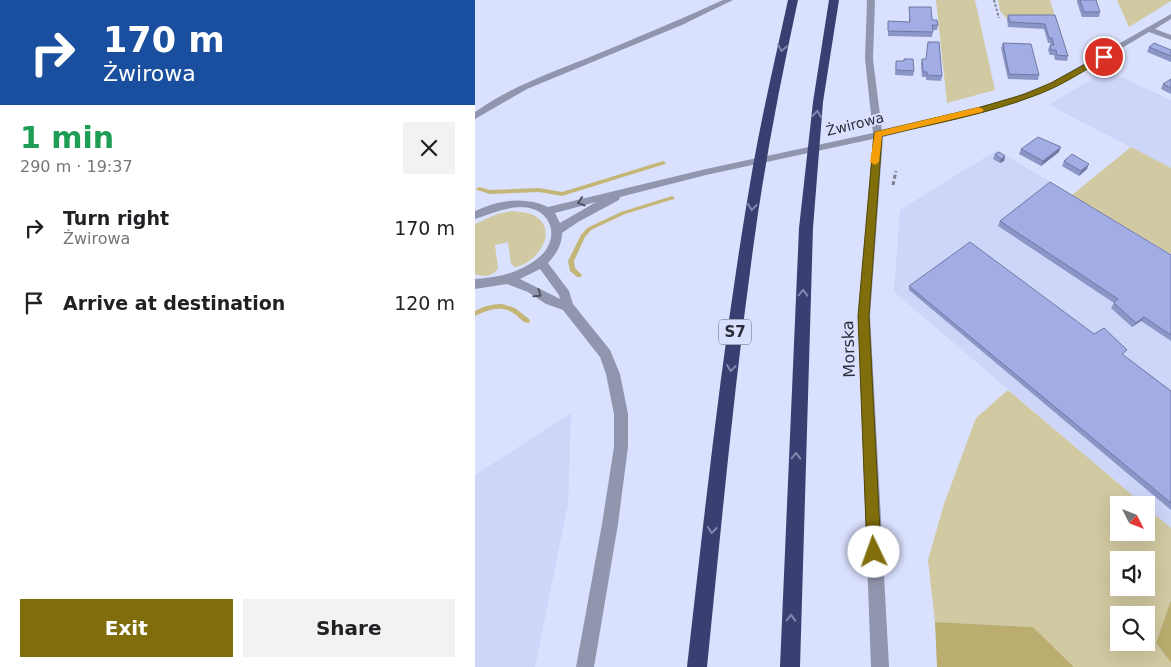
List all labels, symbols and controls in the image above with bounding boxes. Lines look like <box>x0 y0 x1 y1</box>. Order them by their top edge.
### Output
icon: right <box>20 20 85 85</box>
text: 170 m <box>103 20 225 60</box>
pin <box>1083 36 1125 78</box>
one-way arrow <box>777 43 788 52</box>
icon: arrive <box>1090 43 1118 71</box>
text: Żwirowa <box>103 61 196 86</box>
street label: Żwirowa <box>824 108 886 139</box>
one-way arrow <box>811 110 822 118</box>
text: 1 min <box>20 120 114 155</box>
button: close <box>403 122 455 174</box>
text: 290 m · 19:37 <box>20 157 133 176</box>
one-way arrow <box>578 196 586 206</box>
one-way arrow <box>747 203 757 211</box>
text: Turn right <box>63 207 169 229</box>
icon: right <box>20 214 48 242</box>
text: 170 m <box>394 217 455 239</box>
text: Żwirowa <box>63 229 130 248</box>
one-way arrow <box>532 288 542 297</box>
icon: arrive <box>20 289 48 317</box>
one-way arrow <box>797 289 808 297</box>
text: Arrive at destination <box>63 292 285 314</box>
text: 120 m <box>394 292 455 314</box>
road number: S7 <box>719 320 751 344</box>
street label: Morska <box>838 320 859 378</box>
one-way arrow <box>726 365 737 373</box>
one-way arrow <box>791 452 802 460</box>
north arrow <box>1110 496 1155 541</box>
map controls <box>1110 496 1155 651</box>
position arrow <box>847 525 899 577</box>
one-way arrow <box>707 526 718 534</box>
button: sound <box>1110 551 1155 596</box>
button: Exit <box>20 599 233 657</box>
button: Share <box>243 599 455 657</box>
button: search <box>1110 606 1155 651</box>
one-way arrow <box>786 614 797 622</box>

